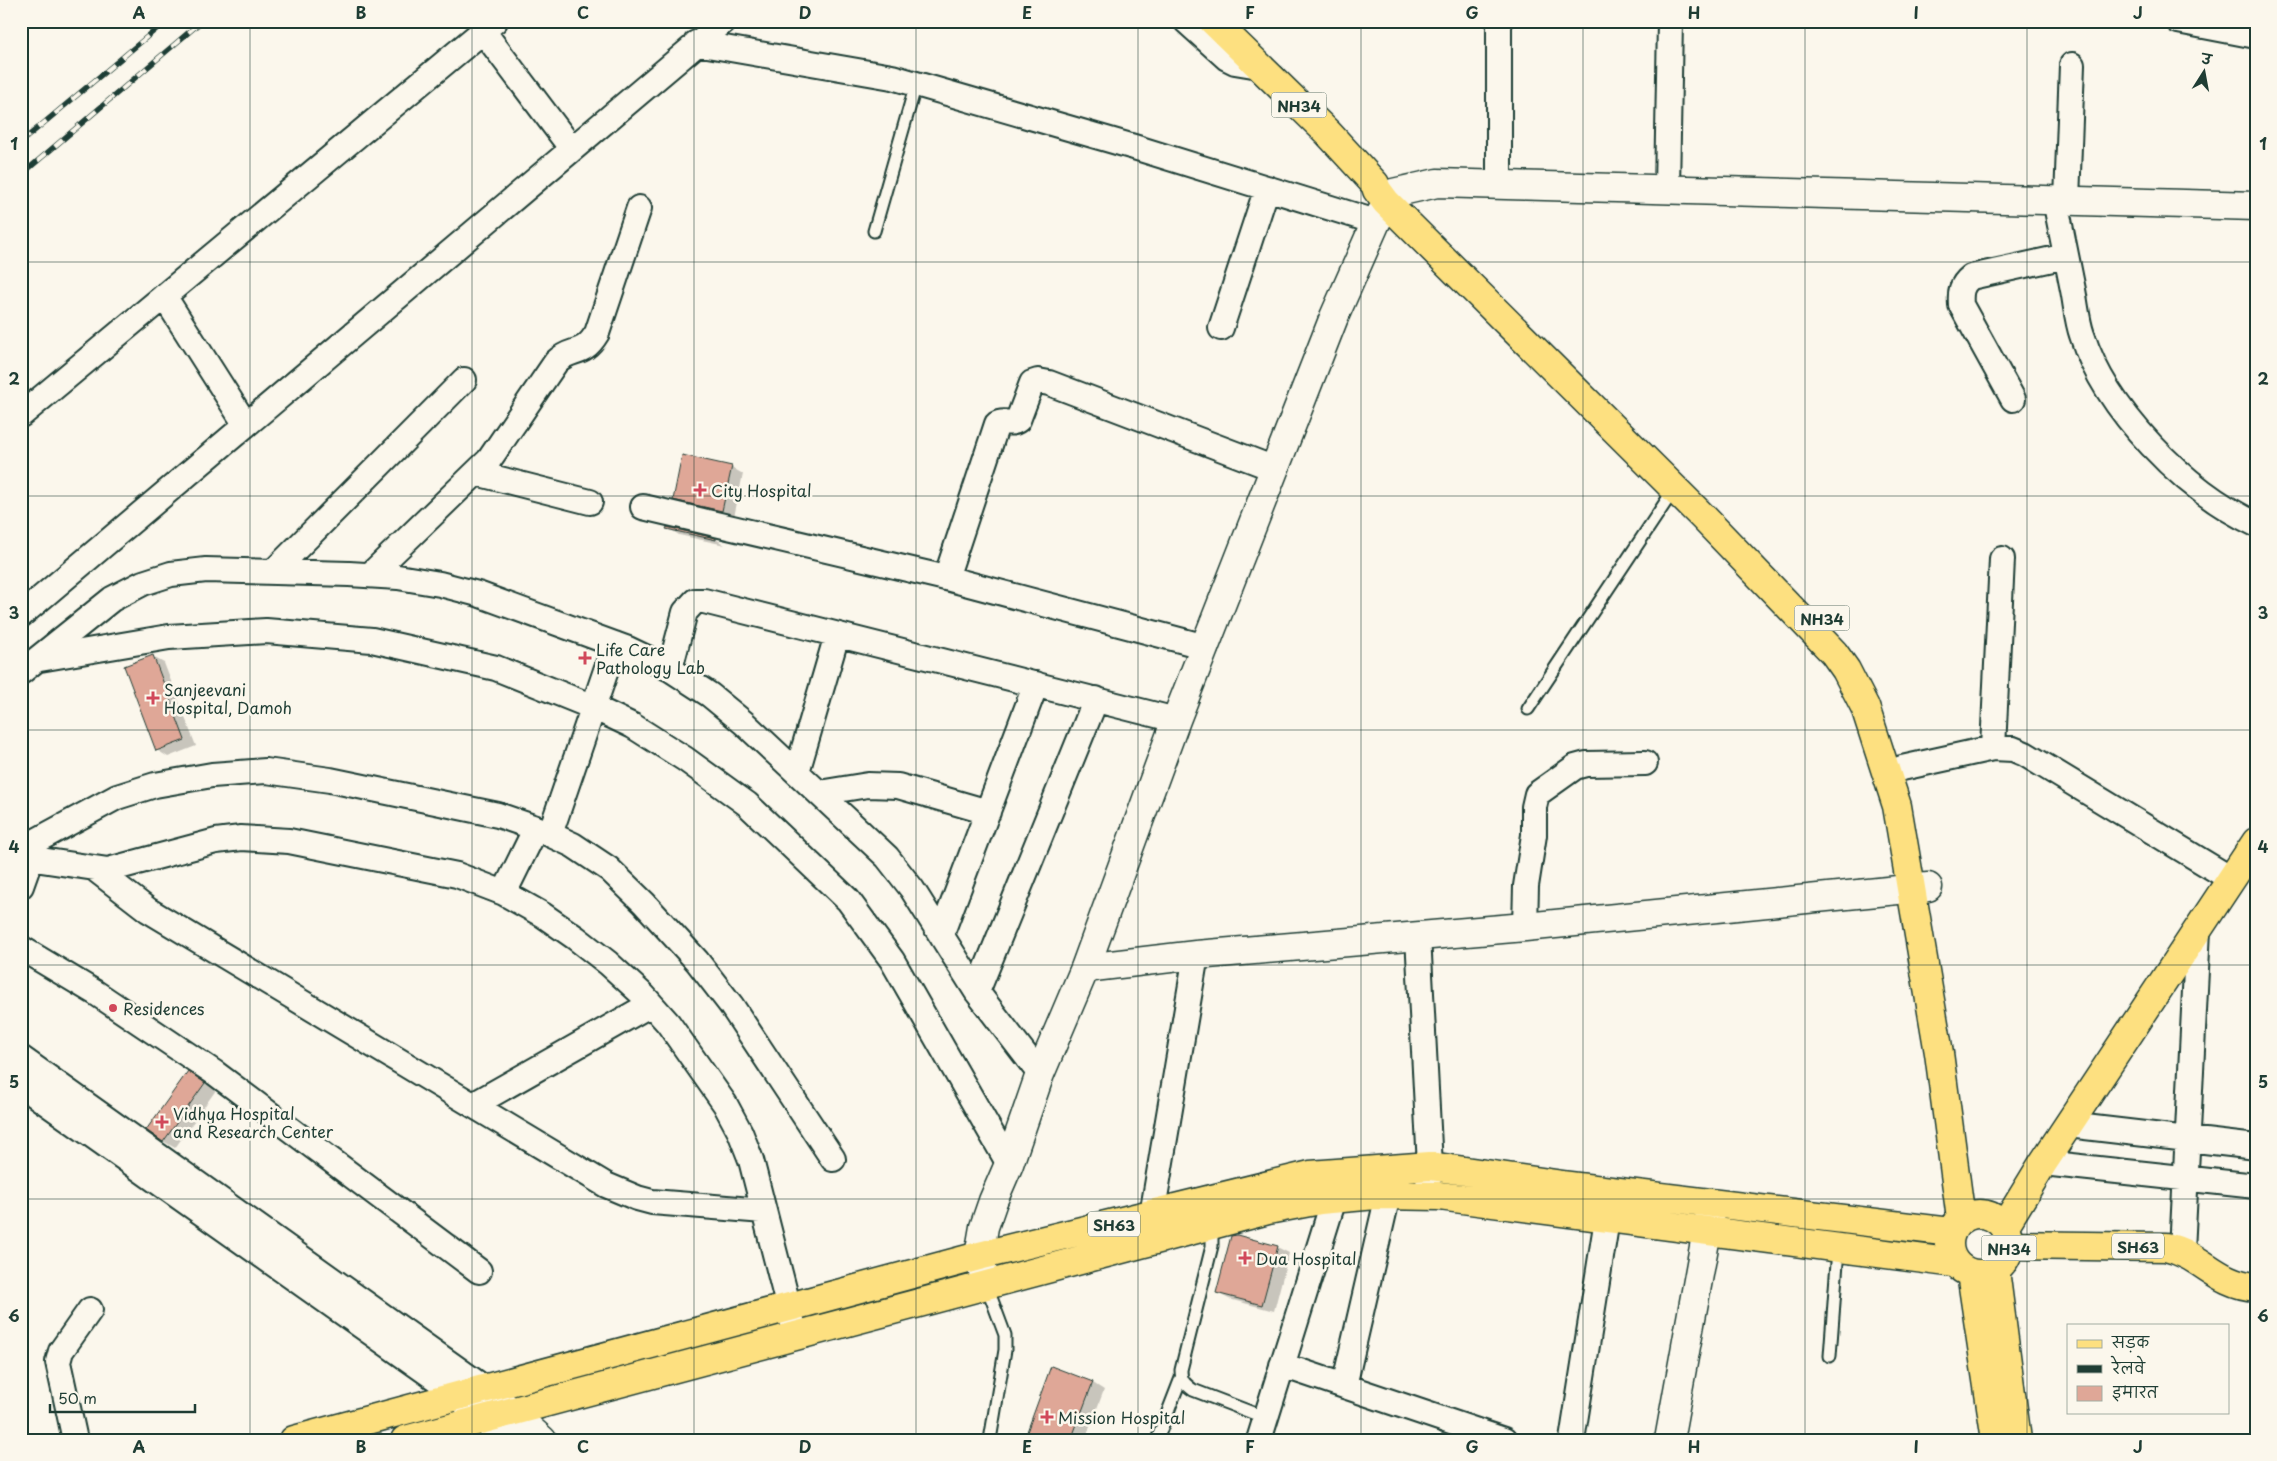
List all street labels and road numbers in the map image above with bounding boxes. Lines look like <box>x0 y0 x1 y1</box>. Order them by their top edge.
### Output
road number: NH34 <box>1272 92 1326 118</box>
road number: NH34 <box>1794 606 1850 630</box>
road number: SH63 <box>1088 1212 1140 1236</box>
road number: SH63 <box>2112 1234 2164 1258</box>
road number: NH34 <box>1982 1236 2036 1260</box>

